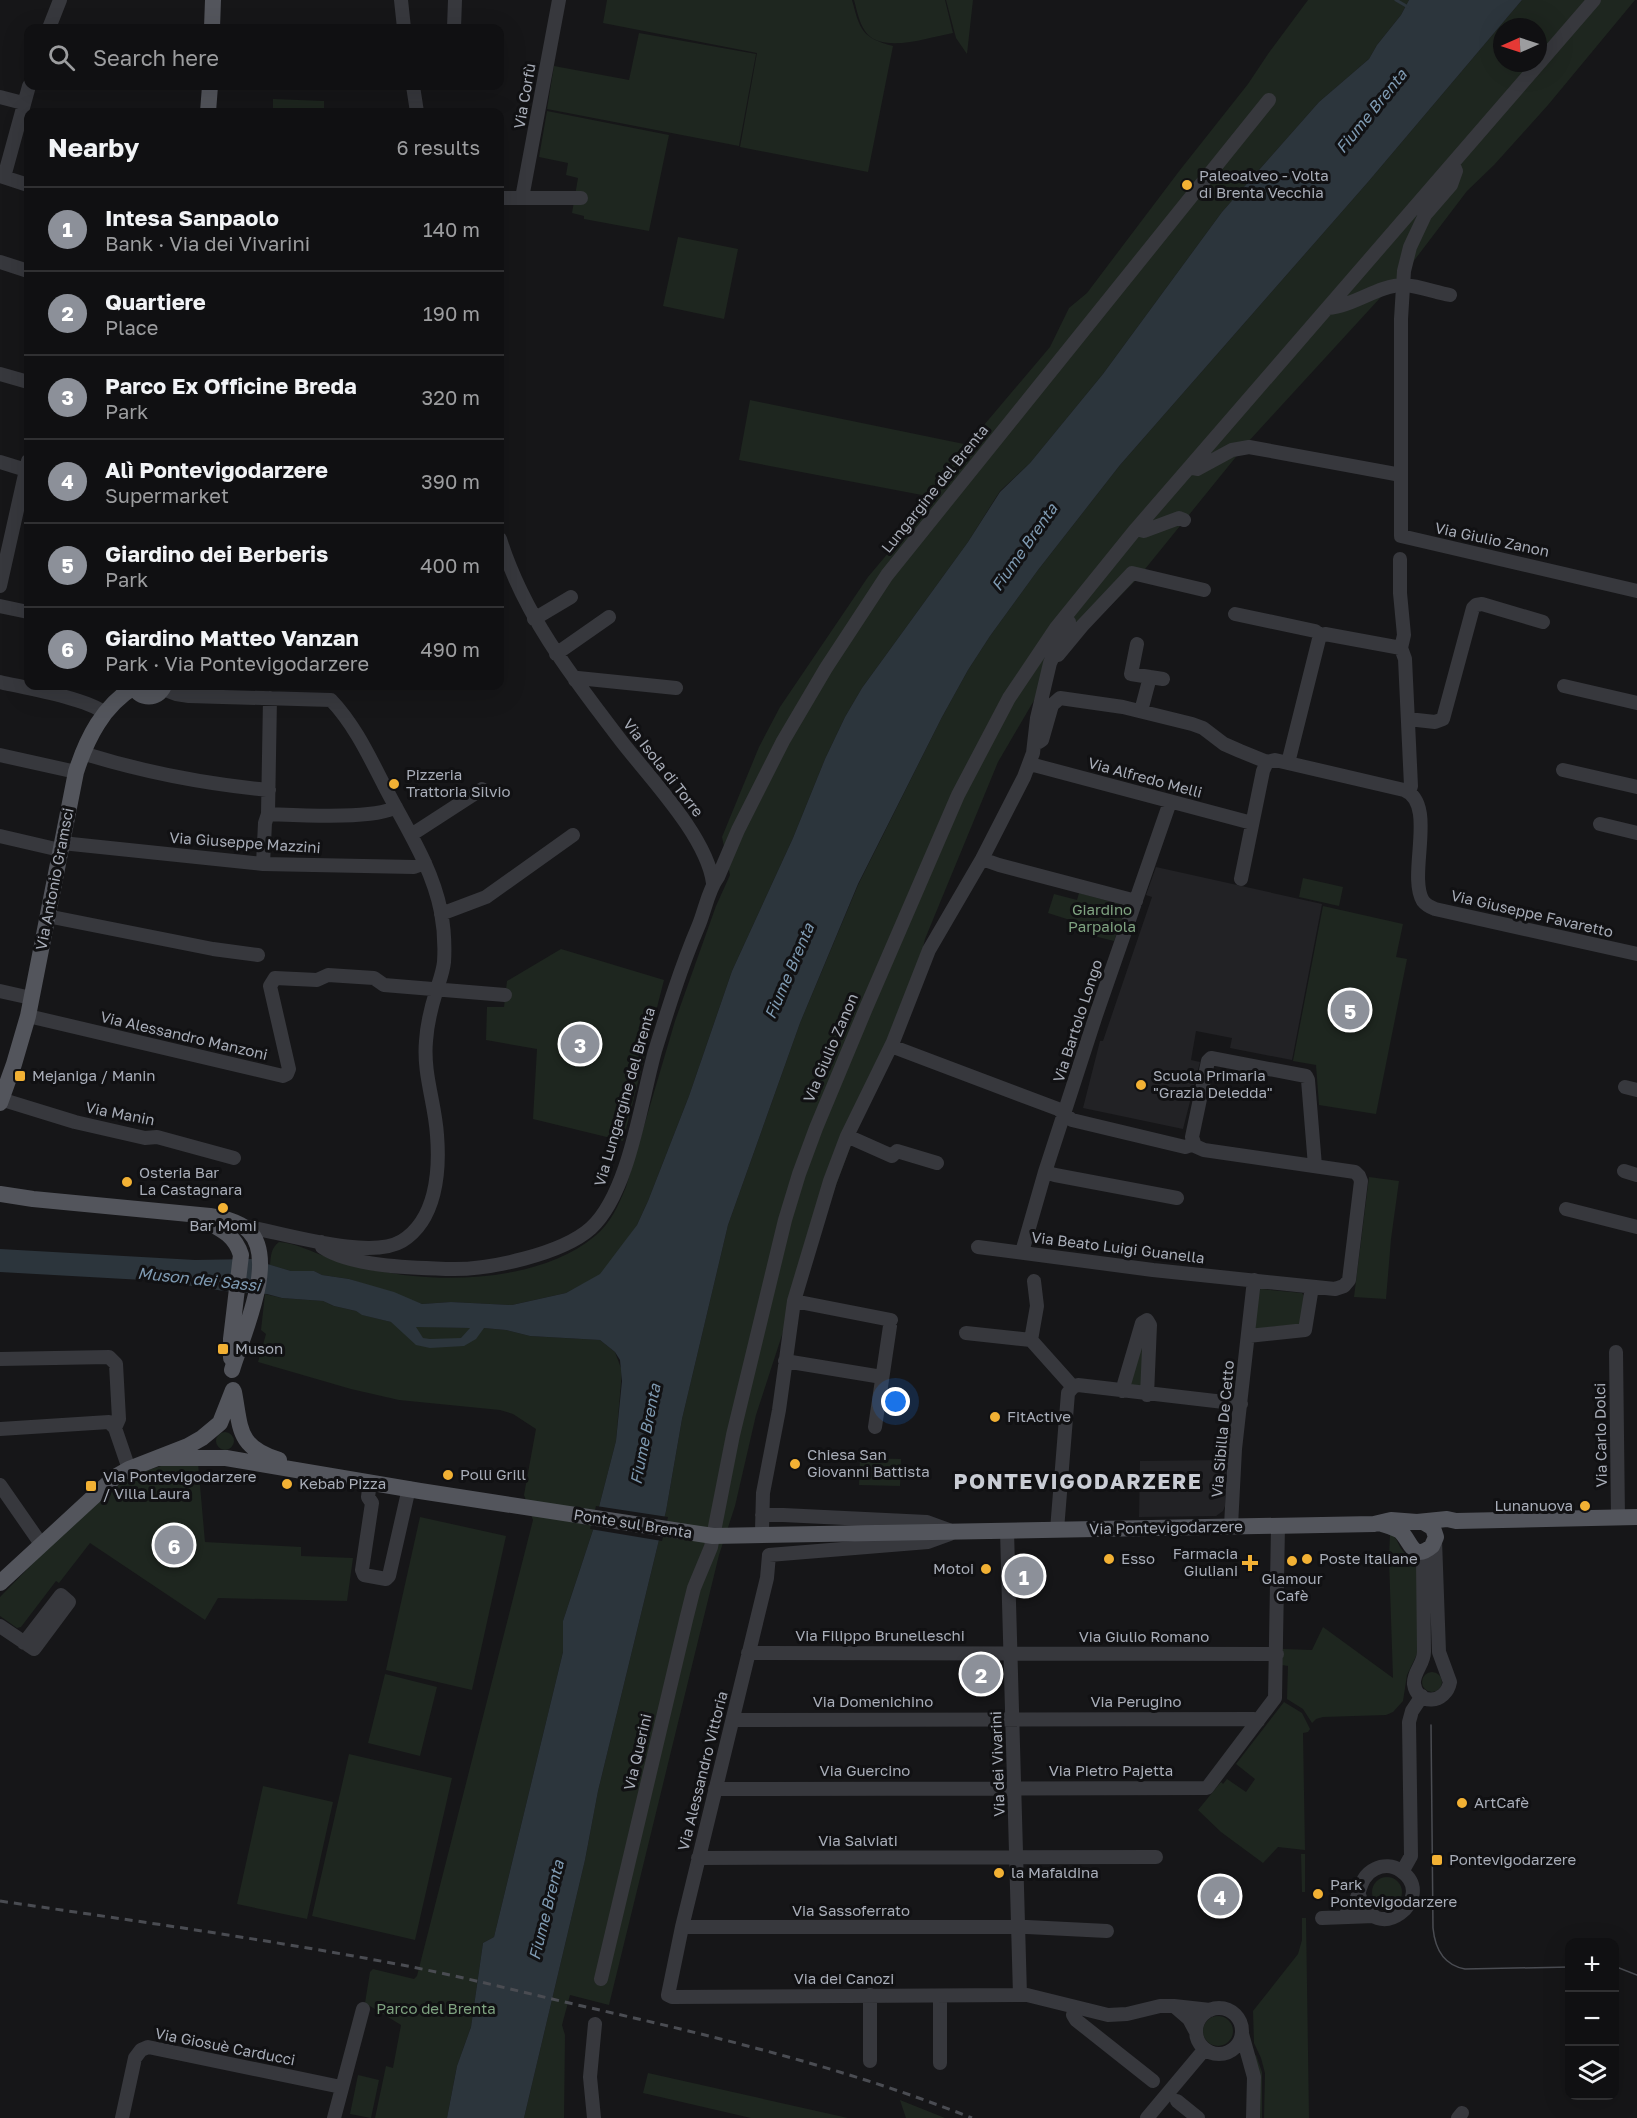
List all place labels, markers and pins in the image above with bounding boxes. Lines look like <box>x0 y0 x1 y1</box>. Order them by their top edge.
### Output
place label: Paleoalveo - Volta di Brenta Vecchia <box>1199 166 1329 201</box>
marker: Paleoalveo - Volta di Brenta Vecchia <box>1180 178 1194 192</box>
place label: Pizzeria Trattoria Silvio <box>406 765 510 800</box>
marker: Pizzeria Trattoria Silvio <box>387 777 401 791</box>
pin: 5 <box>1330 988 1370 1032</box>
pin: 3 <box>560 1022 600 1066</box>
place label: Mejaniga / Manin <box>32 1066 156 1084</box>
place label: Scuola Primaria "Grazia Deledda" <box>1153 1066 1273 1101</box>
marker: Mejaniga / Manin <box>13 1069 27 1083</box>
marker: Scuola Primaria "Grazia Deledda" <box>1134 1078 1148 1092</box>
place label: Osteria Bar La Castagnara <box>139 1163 242 1198</box>
marker: Osteria Bar La Castagnara <box>120 1175 134 1189</box>
marker: Bar Momi <box>216 1201 230 1215</box>
place label: Bar Momi <box>189 1216 257 1234</box>
place label: Muson <box>235 1339 283 1357</box>
marker: Muson <box>216 1342 230 1356</box>
place label: FitActive <box>1007 1407 1071 1425</box>
marker: FitActive <box>988 1410 1002 1424</box>
place label: Chiesa San Giovanni Battista <box>807 1445 930 1480</box>
marker: Chiesa San Giovanni Battista <box>788 1457 802 1471</box>
place label: Polli Grill <box>460 1465 526 1483</box>
place label: Via Pontevigodarzere / Villa Laura <box>103 1467 257 1502</box>
marker: Polli Grill <box>441 1468 455 1482</box>
place label: Kebab Pizza <box>299 1474 386 1492</box>
marker: Kebab Pizza <box>280 1477 294 1491</box>
marker: Via Pontevigodarzere / Villa Laura <box>84 1479 98 1493</box>
place label: Lunanuova <box>1495 1496 1573 1514</box>
marker: Lunanuova <box>1578 1499 1592 1513</box>
pin: 6 <box>154 1522 194 1568</box>
place label: Farmacia Giuliani <box>1173 1544 1238 1579</box>
place label: Esso <box>1121 1549 1155 1567</box>
place label: Poste italiane <box>1319 1549 1418 1567</box>
marker: Esso <box>1102 1552 1116 1566</box>
marker: Poste italiane <box>1300 1552 1314 1566</box>
pin: 1 <box>1004 1554 1044 1598</box>
marker: Glamour Cafè <box>1285 1554 1299 1568</box>
marker: Farmacia Giuliani <box>1243 1556 1257 1570</box>
place label: Motoi <box>933 1559 974 1577</box>
marker: Motoi <box>979 1562 993 1576</box>
place label: Glamour Cafè <box>1261 1569 1323 1604</box>
pin: 2 <box>962 1652 1000 1696</box>
place label: ArtCafè <box>1474 1793 1529 1811</box>
marker: ArtCafè <box>1455 1796 1469 1810</box>
place label: Pontevigodarzere <box>1449 1850 1577 1868</box>
marker: Pontevigodarzere <box>1430 1853 1444 1867</box>
place label: la Mafaldina <box>1011 1863 1099 1881</box>
marker: la Mafaldina <box>992 1866 1006 1880</box>
pin: 4 <box>1200 1874 1240 1918</box>
place label: Park Pontevigodarzere <box>1330 1875 1458 1910</box>
marker: Park Pontevigodarzere <box>1311 1887 1325 1901</box>

